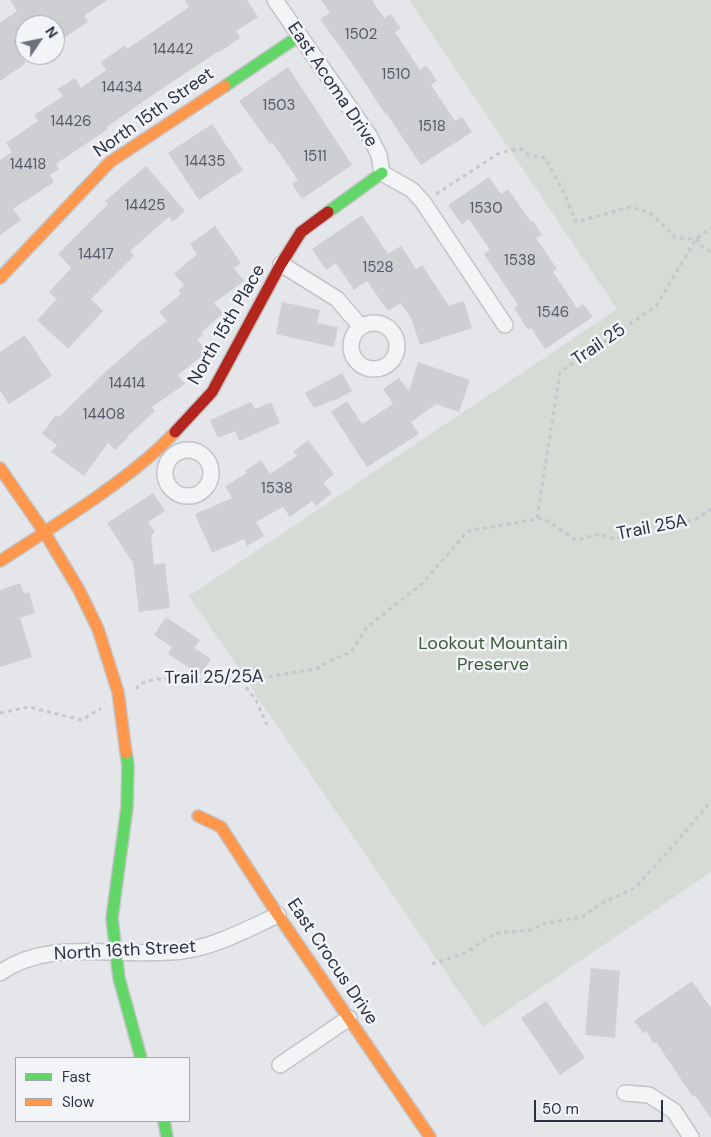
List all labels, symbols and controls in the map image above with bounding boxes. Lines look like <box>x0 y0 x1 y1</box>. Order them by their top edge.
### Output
north arrow <box>15 15 65 65</box>
street label: East Acoma Drive <box>282 18 382 152</box>
text: N <box>41 23 62 41</box>
house number: 1502 <box>345 26 377 44</box>
house number: 14442 <box>153 41 193 59</box>
street label: North 15th Street <box>90 63 218 163</box>
house number: 1510 <box>382 66 410 84</box>
house number: 14434 <box>102 79 142 97</box>
house number: 1503 <box>263 97 295 115</box>
house number: 14426 <box>51 113 91 131</box>
house number: 1518 <box>418 118 446 136</box>
house number: 1511 <box>303 148 327 166</box>
house number: 14435 <box>185 153 225 171</box>
house number: 14418 <box>10 156 46 174</box>
house number: 14425 <box>125 197 165 215</box>
house number: 1530 <box>470 200 502 218</box>
house number: 14417 <box>78 246 114 264</box>
house number: 1538 <box>504 252 536 270</box>
house number: 1528 <box>362 259 394 277</box>
street label: North 15th Place <box>184 261 270 389</box>
house number: 1546 <box>537 304 569 322</box>
street label: Trail 25 <box>568 319 630 371</box>
house number: 14414 <box>109 375 145 393</box>
house number: 14408 <box>83 406 125 424</box>
house number: 1538 <box>261 480 293 498</box>
street label: Trail 25A <box>615 511 689 545</box>
park label: Lookout Mountain Preserve <box>418 633 568 676</box>
street label: Trail 25/25A <box>164 666 264 690</box>
street label: East Crocus Drive <box>282 895 382 1029</box>
street label: North 16th Street <box>53 936 197 966</box>
legend <box>15 1057 190 1122</box>
text: Fast <box>62 1067 91 1087</box>
scale bar <box>536 1090 665 1122</box>
text: Slow <box>62 1092 94 1112</box>
text: 50 m <box>542 1099 579 1119</box>

